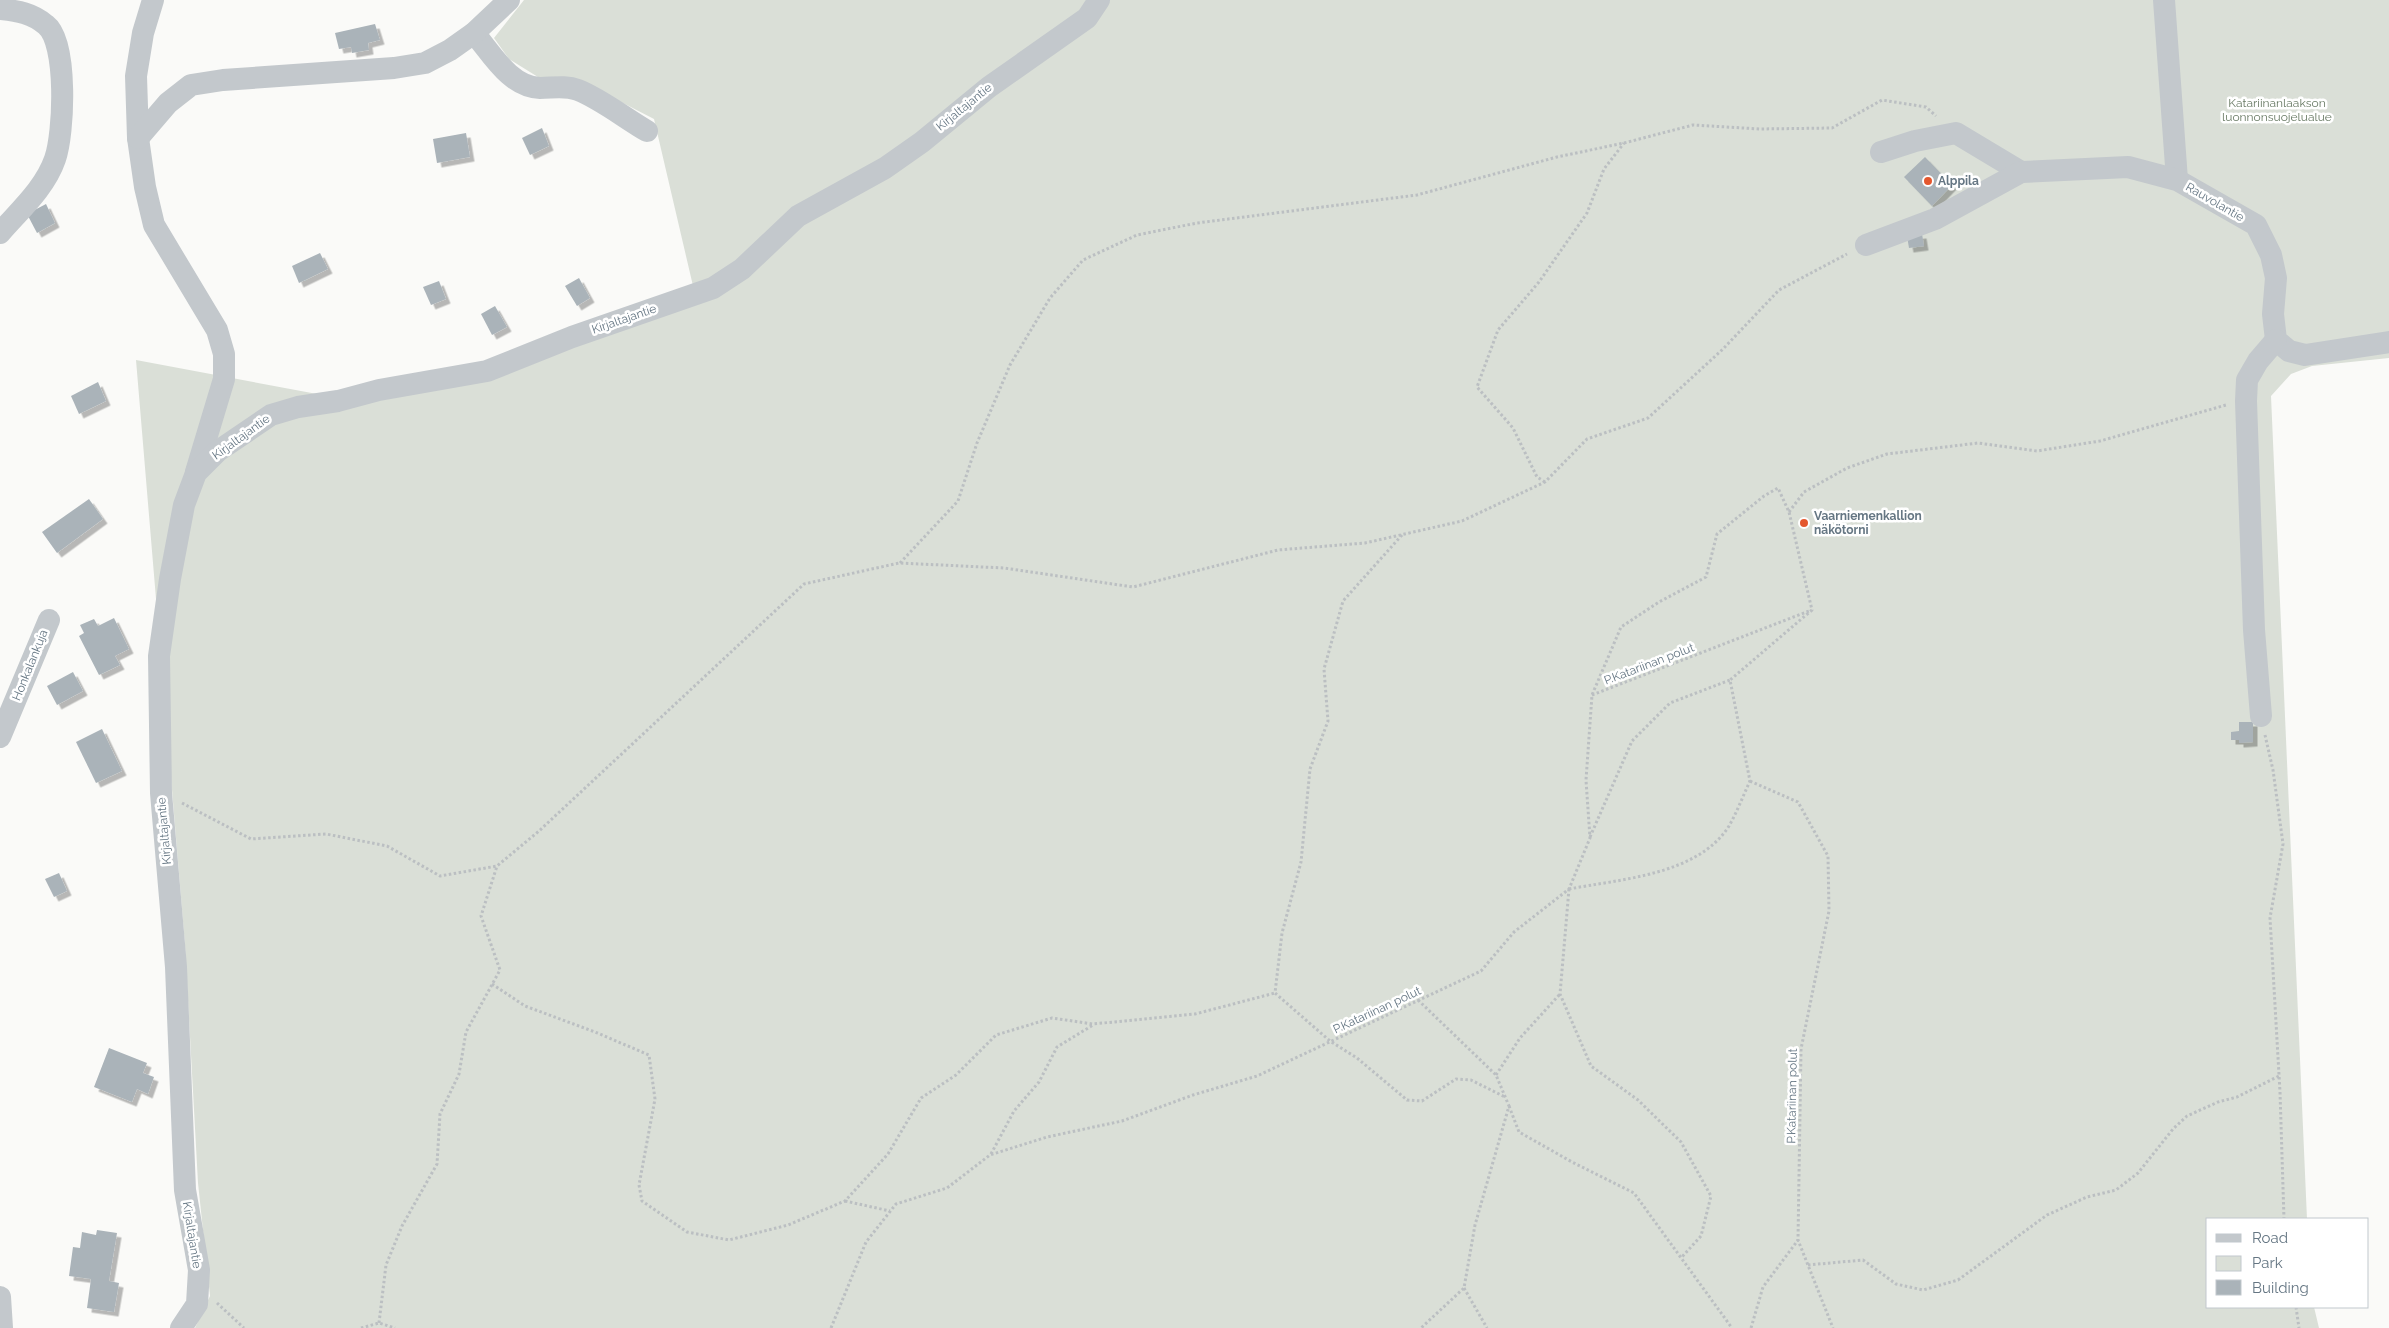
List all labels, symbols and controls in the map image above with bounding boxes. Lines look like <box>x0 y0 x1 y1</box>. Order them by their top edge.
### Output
street label: Kirjaltajantie <box>933 80 995 134</box>
park label: Katariinanlaakson luonnonsuojelualue <box>2222 96 2332 124</box>
place label: Alppila <box>1938 174 1979 188</box>
marker: Alppila <box>1922 175 1934 187</box>
street label: Rauvolantie <box>2183 180 2247 224</box>
street label: Kirjaltajantie <box>590 301 658 337</box>
street label: Kirjaltajantie <box>210 412 272 462</box>
place label: Vaarniemenkallion näkötorni <box>1814 509 1922 537</box>
marker: Vaarniemenkallion näkötorni <box>1798 517 1810 529</box>
street label: Honkalankuja <box>9 627 51 703</box>
street label: P.Katariinan polut <box>1602 640 1696 688</box>
street label: Kirjaltajantie <box>154 797 174 865</box>
street label: P.Katariinan polut <box>1331 983 1423 1037</box>
street label: P.Katariinan polut <box>1784 1048 1800 1144</box>
street label: Kirjaltajantie <box>180 1201 204 1269</box>
legend <box>2206 1218 2369 1308</box>
text: Road <box>2252 1229 2288 1247</box>
text: Park <box>2252 1254 2283 1272</box>
text: Building <box>2252 1279 2309 1297</box>

